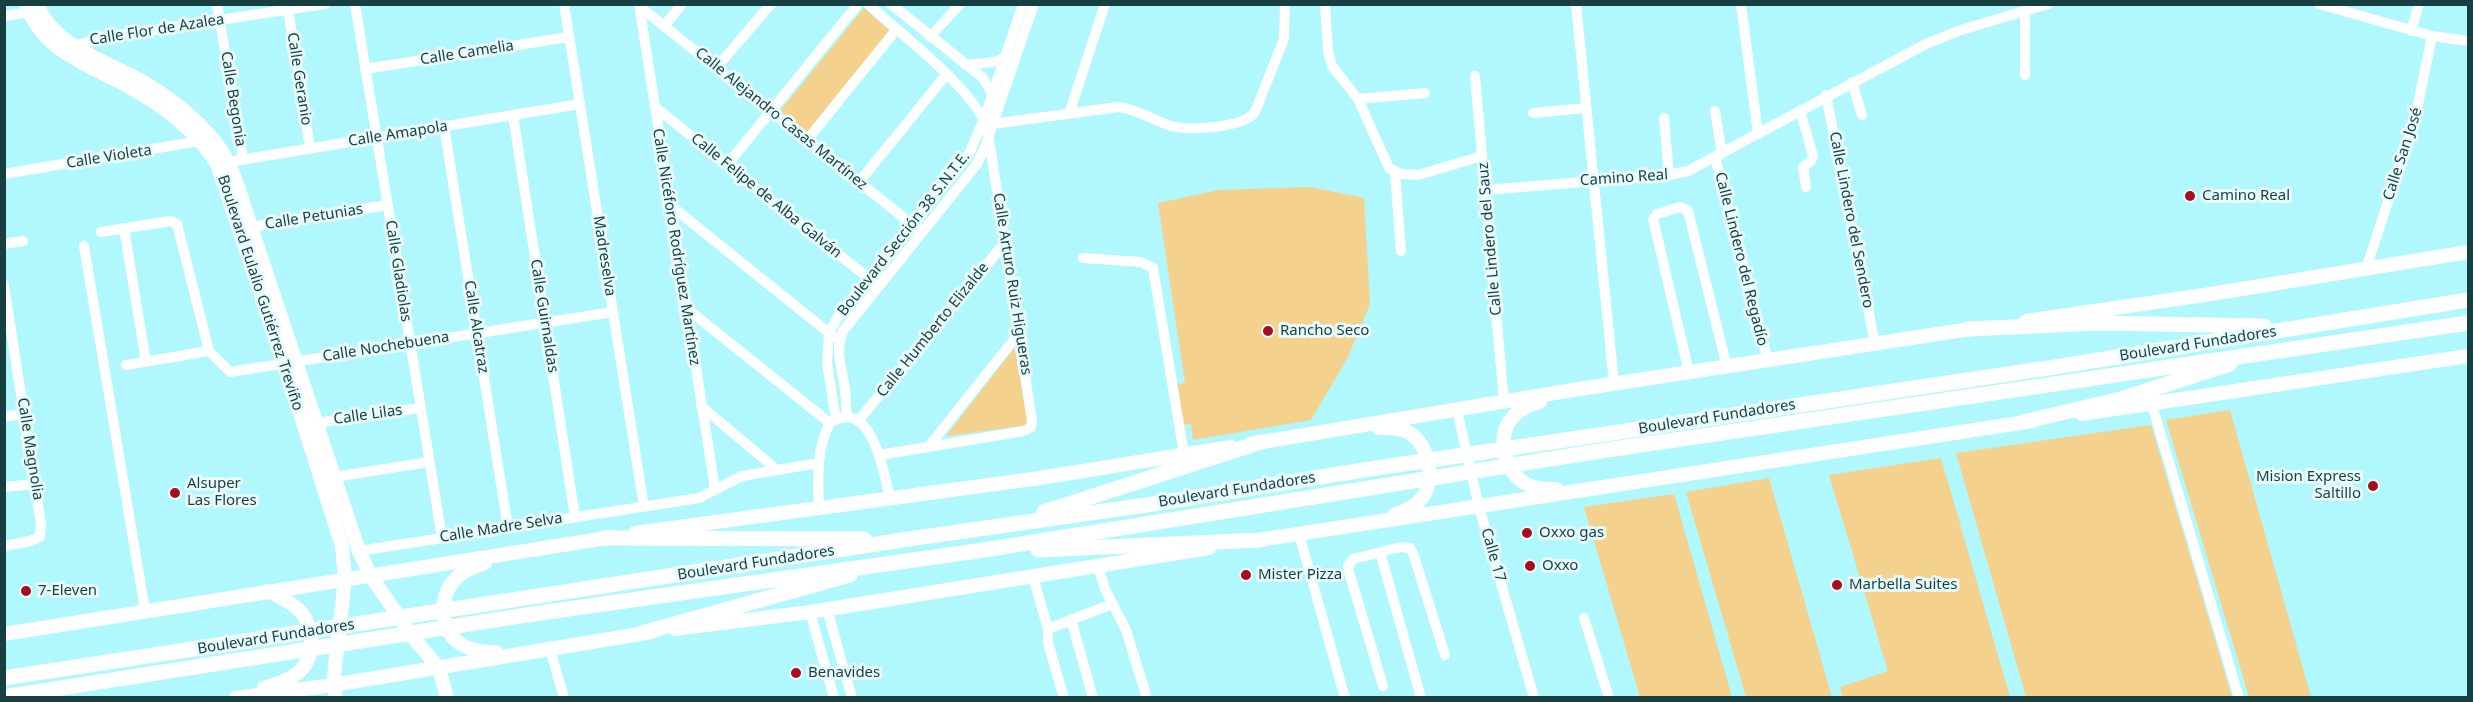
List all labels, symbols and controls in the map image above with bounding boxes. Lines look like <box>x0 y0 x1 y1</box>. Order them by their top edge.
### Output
street label: Calle Flor de Azalea <box>88 10 226 50</box>
street label: Calle Geranio <box>283 31 315 127</box>
street label: Calle Camelia <box>419 37 515 69</box>
street label: Calle Alejandro Casas Martínez <box>691 44 871 194</box>
street label: Calle Begonia <box>217 50 249 148</box>
street label: Calle San José <box>2380 105 2426 203</box>
street label: Calle Amapola <box>347 117 449 151</box>
street label: Calle Nicéforo Rodríguez Martínez <box>648 127 704 367</box>
street label: Calle Felipe de Alba Galván <box>687 130 845 262</box>
street label: Calle Lindero del Sendero <box>1825 130 1877 310</box>
street label: Calle Violeta <box>65 141 153 173</box>
street label: Boulevard Sección 38 S.N.T.E. <box>834 148 974 320</box>
street label: Calle Lindero del Sauz <box>1474 162 1506 316</box>
street label: Camino Real <box>1579 166 1669 190</box>
street label: Calle Lindero del Regadío <box>1711 170 1771 348</box>
street label: Boulevard Eulalio Gutiérrez Treviño <box>213 173 307 413</box>
place label: Camino Real <box>2202 187 2290 205</box>
marker: Camino Real <box>2183 189 2197 203</box>
street label: Calle Arturo Ruiz Higueras <box>989 192 1035 376</box>
street label: Calle Petunias <box>264 200 364 234</box>
street label: Madreselva <box>589 215 619 297</box>
street label: Calle Gladiolas <box>381 219 415 323</box>
street label: Calle Guirnaldas <box>526 258 562 374</box>
street label: Calle Humberto Elizalde <box>873 259 993 401</box>
street label: Calle Alcatraz <box>460 279 492 375</box>
place label: Rancho Seco <box>1280 322 1369 340</box>
street label: Boulevard Fundadores <box>2118 323 2278 365</box>
marker: Rancho Seco <box>1261 324 1275 338</box>
street label: Calle Nochebuena <box>321 328 451 366</box>
street label: Calle Magnolia <box>13 396 47 502</box>
street label: Boulevard Fundadores <box>1637 396 1797 438</box>
street label: Calle Lilas <box>332 401 404 429</box>
place label: Mision Express Saltillo <box>2256 468 2361 503</box>
street label: Boulevard Fundadores <box>1157 469 1317 511</box>
place label: Alsuper Las Flores <box>187 475 257 510</box>
marker: Mision Express Saltillo <box>2366 479 2380 493</box>
marker: Alsuper Las Flores <box>168 486 182 500</box>
street label: Calle Madre Selva <box>438 509 564 547</box>
place label: Oxxo gas <box>1539 524 1604 542</box>
street label: Calle 17 <box>1477 526 1509 584</box>
marker: Oxxo gas <box>1520 526 1534 540</box>
street label: Boulevard Fundadores <box>676 542 836 584</box>
place label: Oxxo <box>1542 557 1578 575</box>
marker: Oxxo <box>1523 559 1537 573</box>
place label: Mister Pizza <box>1258 566 1342 584</box>
marker: Mister Pizza <box>1239 568 1253 582</box>
place label: Marbella Suites <box>1849 576 1957 594</box>
marker: Marbella Suites <box>1830 578 1844 592</box>
place label: 7-Eleven <box>38 582 97 600</box>
marker: 7-Eleven <box>19 584 33 598</box>
street label: Boulevard Fundadores <box>196 616 356 658</box>
place label: Benavides <box>808 664 880 682</box>
marker: Benavides <box>789 666 803 680</box>

